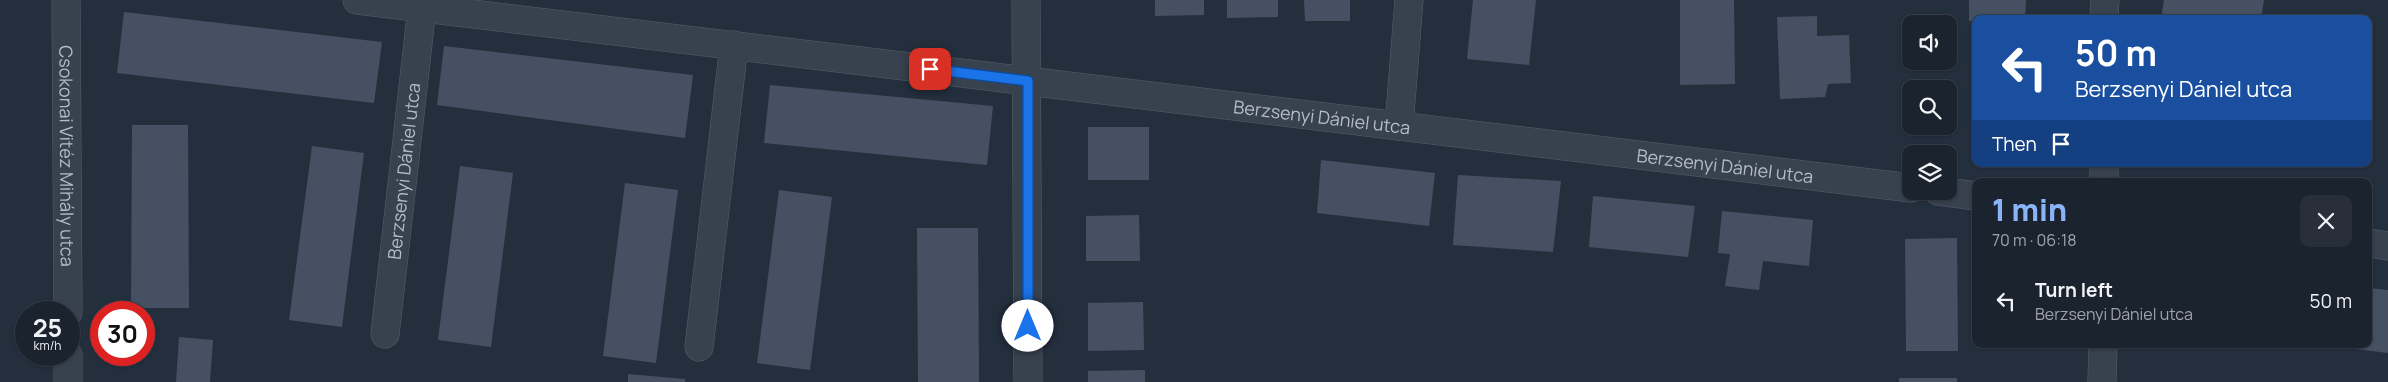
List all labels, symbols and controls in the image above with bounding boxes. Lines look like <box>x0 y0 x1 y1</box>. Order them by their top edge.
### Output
map controls <box>1902 15 1957 200</box>
button: sound <box>1902 15 1957 70</box>
text: 50 m <box>2075 29 2157 77</box>
icon: left <box>1992 35 2057 100</box>
street label: Csokonai Vitéz Mihály utca <box>54 45 80 267</box>
pin <box>909 48 951 90</box>
icon: arrive <box>916 55 944 83</box>
text: Berzsenyi Dániel utca <box>2075 74 2292 104</box>
button: search <box>1902 80 1957 135</box>
street label: Berzsenyi Dániel utca <box>382 81 425 261</box>
street label: Berzsenyi Dániel utca <box>1232 94 1412 139</box>
icon: arrive <box>2047 130 2075 158</box>
text: Then <box>1992 131 2037 157</box>
street label: Berzsenyi Dániel utca <box>1635 143 1815 188</box>
button: layers <box>1902 145 1957 200</box>
text: 1 min <box>1992 189 2067 230</box>
button: close <box>2300 195 2352 247</box>
text: 70 m · 06:18 <box>1992 229 2077 251</box>
text: Turn left <box>2035 277 2113 303</box>
icon: left <box>1992 287 2020 315</box>
text: 50 m <box>2310 288 2352 314</box>
position arrow <box>1001 299 1053 351</box>
speed limit sign: 30 <box>90 301 155 366</box>
text: Berzsenyi Dániel utca <box>2035 303 2193 325</box>
text: 25 <box>33 310 62 345</box>
text: km/h <box>34 337 61 354</box>

